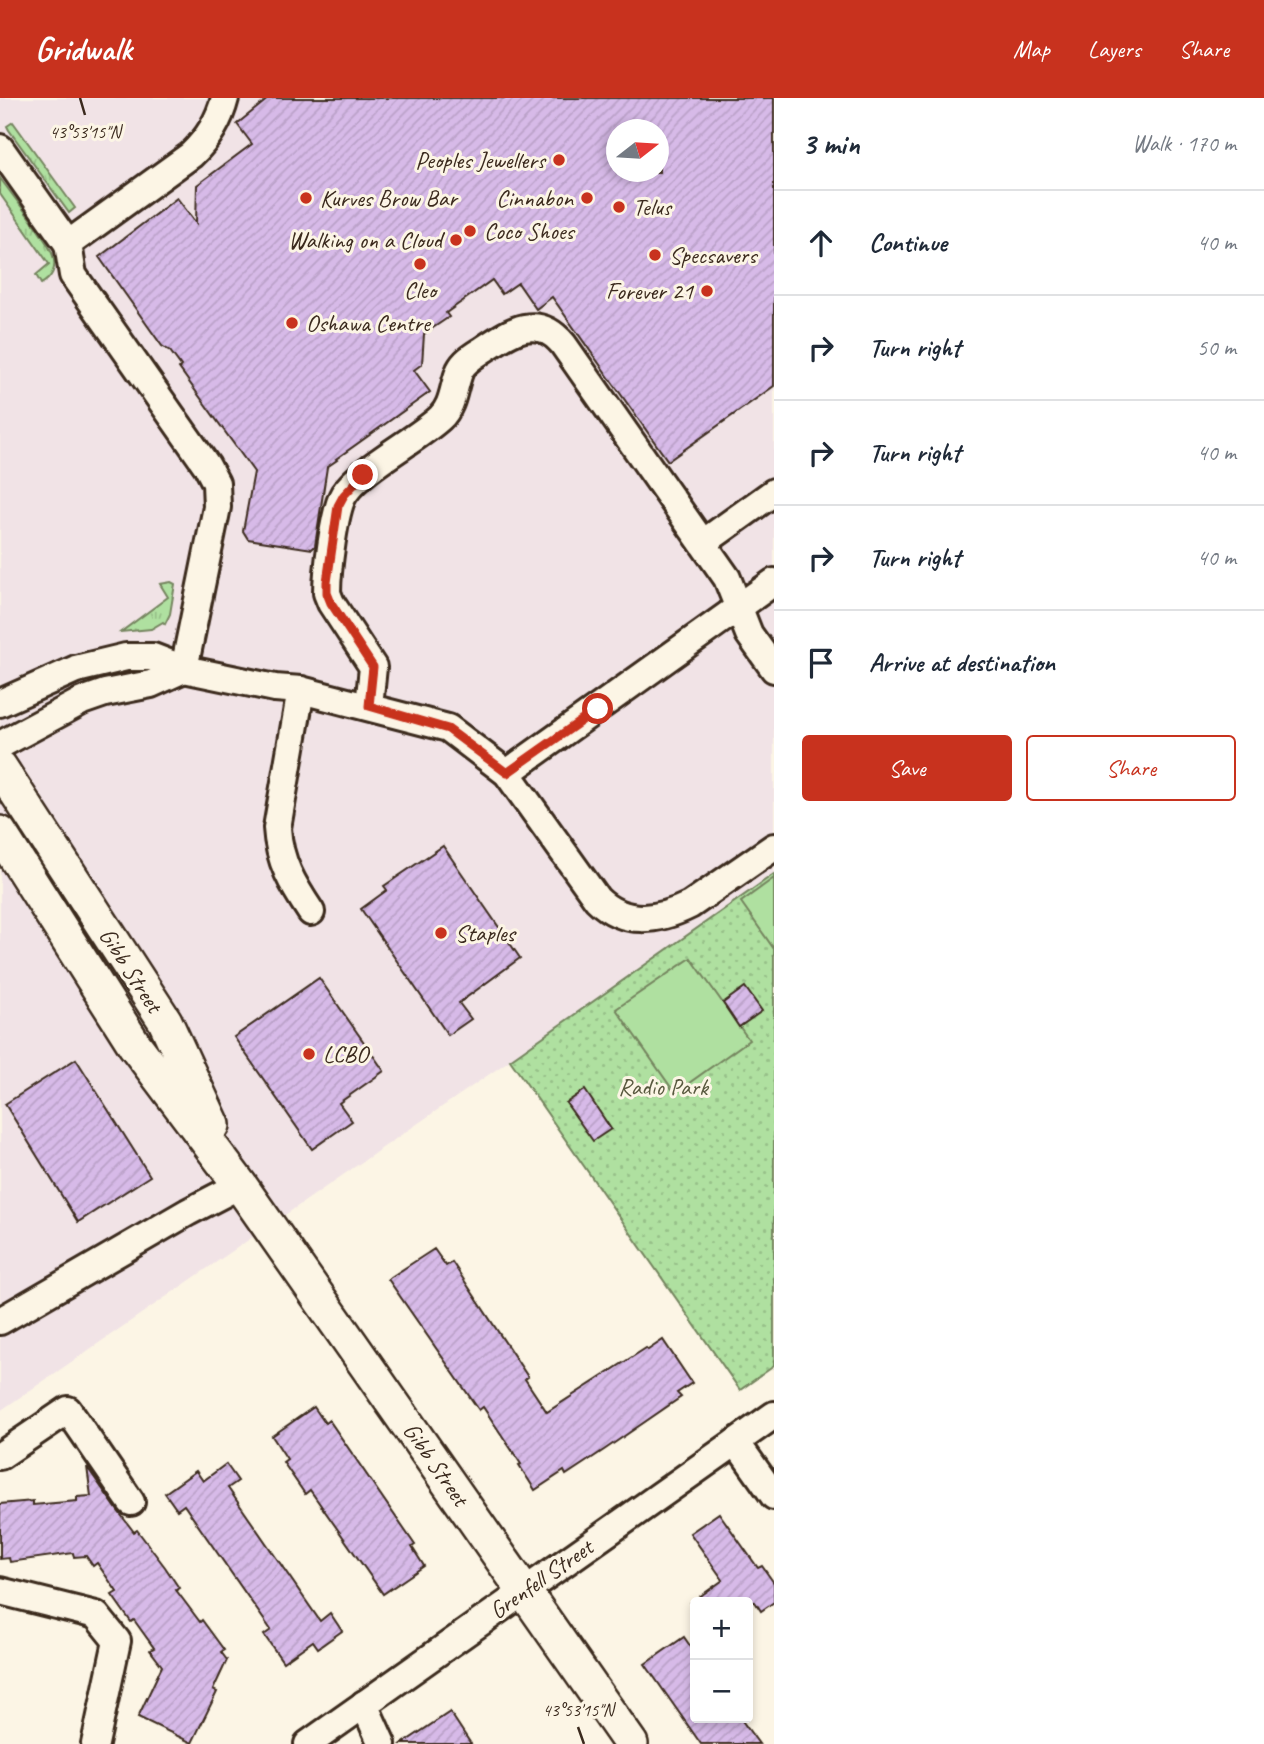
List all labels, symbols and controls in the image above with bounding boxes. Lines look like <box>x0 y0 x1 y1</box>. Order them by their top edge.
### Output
text: Gridwalk <box>35 28 132 70</box>
text: Map <box>1013 34 1050 64</box>
text: Layers <box>1088 34 1141 64</box>
text: Share <box>1179 34 1229 64</box>
north arrow <box>606 119 669 182</box>
text: 43°53'15"N <box>50 121 124 143</box>
text: 3 min <box>802 125 859 163</box>
text: Walk · 170 m <box>1132 129 1236 158</box>
place label: Peoples Jewellers <box>415 145 547 175</box>
marker: Peoples Jewellers <box>551 152 567 168</box>
place label: Kurves Brow Bar <box>320 183 459 213</box>
place label: Cinnabon <box>496 183 574 213</box>
marker: Kurves Brow Bar <box>298 190 314 206</box>
marker: Cinnabon <box>579 190 595 206</box>
place label: Telus <box>633 192 673 222</box>
marker: Telus <box>611 199 627 215</box>
place label: Coco Shoes <box>484 216 575 246</box>
marker: Coco Shoes <box>462 223 478 239</box>
icon: ahead <box>802 224 840 262</box>
place label: Walking on a Cloud <box>288 225 446 255</box>
text: Continue <box>869 226 947 259</box>
text: 40 m <box>1197 228 1236 257</box>
marker: Walking on a Cloud <box>448 232 464 248</box>
place label: Specsavers <box>669 240 758 270</box>
marker: Specsavers <box>647 247 663 263</box>
marker: Cleo <box>412 256 428 272</box>
place label: Cleo <box>404 275 438 305</box>
place label: Forever 21 <box>606 276 694 306</box>
marker: Forever 21 <box>699 283 715 299</box>
place label: Oshawa Centre <box>306 308 432 338</box>
marker: Oshawa Centre <box>284 315 300 331</box>
icon: right <box>802 329 840 367</box>
text: Turn right <box>869 331 960 364</box>
text: 50 m <box>1197 333 1236 362</box>
icon: right <box>802 434 840 472</box>
text: Turn right <box>869 436 960 469</box>
text: 40 m <box>1197 438 1236 467</box>
route end <box>347 459 378 490</box>
icon: right <box>802 539 840 577</box>
text: Turn right <box>869 541 960 574</box>
text: 40 m <box>1197 543 1236 572</box>
icon: arrive <box>802 644 840 682</box>
text: Arrive at destination <box>869 646 1055 679</box>
route start <box>582 693 613 724</box>
button: Save <box>802 735 1012 801</box>
button: Share <box>1026 735 1236 801</box>
place label: Staples <box>455 918 518 948</box>
street label: Gibb Street <box>93 922 171 1020</box>
marker: Staples <box>433 925 449 941</box>
place label: LCBO <box>323 1039 371 1069</box>
marker: LCBO <box>301 1046 317 1062</box>
park label: Radio Park <box>618 1072 710 1102</box>
street label: Gibb Street <box>396 1417 477 1513</box>
street label: Grenfell Street <box>483 1531 600 1626</box>
map controls <box>690 1597 753 1723</box>
button: + <box>690 1597 753 1660</box>
button: − <box>690 1660 753 1723</box>
text: 43°53'15"N <box>543 1699 617 1721</box>

